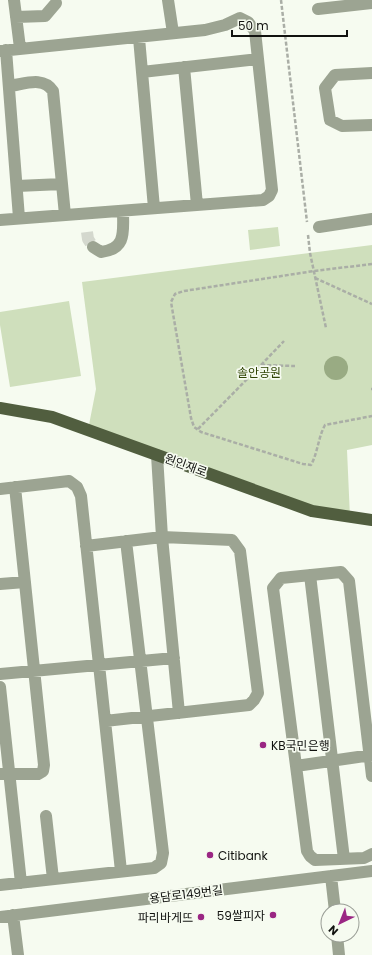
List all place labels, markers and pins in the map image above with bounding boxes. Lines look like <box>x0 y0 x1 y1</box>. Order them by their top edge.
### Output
place label: KB국민은행 <box>271 737 330 754</box>
marker: KB국민은행 <box>258 740 268 750</box>
place label: Citibank <box>218 847 268 864</box>
marker: Citibank <box>205 850 215 860</box>
place label: 59쌀피자 <box>217 907 265 924</box>
place label: 파리바게뜨 <box>138 909 193 926</box>
marker: 59쌀피자 <box>268 910 278 920</box>
marker: 파리바게뜨 <box>196 912 206 922</box>

